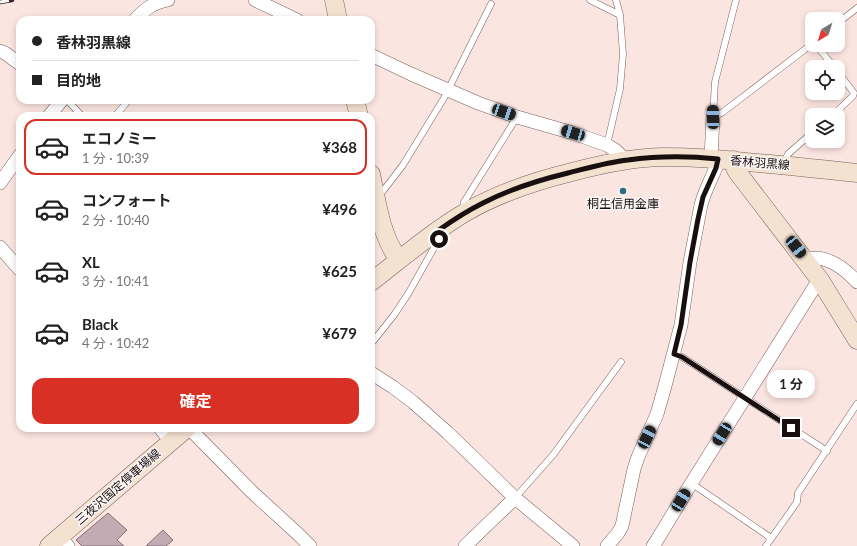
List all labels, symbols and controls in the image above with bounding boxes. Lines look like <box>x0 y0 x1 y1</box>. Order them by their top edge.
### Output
north arrow <box>805 12 845 52</box>
map controls <box>805 12 845 148</box>
text: 香林羽黒線 <box>56 33 131 51</box>
button: locate <box>805 60 845 100</box>
text: 目的地 <box>56 71 101 89</box>
car <box>491 102 517 122</box>
car <box>707 105 719 129</box>
button: layers <box>805 108 845 148</box>
car <box>560 124 586 142</box>
icon: car <box>34 129 70 165</box>
text: エコノミー <box>82 129 157 147</box>
text: ¥368 <box>322 138 357 156</box>
text: 1 分 · 10:39 <box>82 150 149 166</box>
street label: 香林羽黒線 <box>729 152 791 173</box>
marker: 桐生信用金庫 <box>618 186 628 196</box>
icon: car <box>34 191 70 227</box>
text: コンフォート <box>82 191 172 209</box>
place label: 桐生信用金庫 <box>587 196 659 211</box>
text: ¥496 <box>322 200 357 218</box>
text: 2 分 · 10:40 <box>82 212 149 228</box>
route start <box>430 230 448 248</box>
car <box>784 234 808 260</box>
icon: car <box>34 253 70 289</box>
text: XL <box>82 253 100 271</box>
text: ¥625 <box>322 262 357 280</box>
text: 3 分 · 10:41 <box>82 273 149 289</box>
icon: car <box>34 315 70 351</box>
text: Black <box>82 315 118 333</box>
text: ¥679 <box>322 324 357 342</box>
text: 4 分 · 10:42 <box>82 335 149 351</box>
callout: 1 分 <box>767 370 815 398</box>
text: 1 分 <box>779 376 803 392</box>
button: 確定 <box>32 378 359 424</box>
route end <box>782 419 800 437</box>
car <box>711 421 733 447</box>
car <box>636 424 658 450</box>
street label: 三夜沢国定停車場線 <box>72 446 163 528</box>
car <box>670 487 692 513</box>

